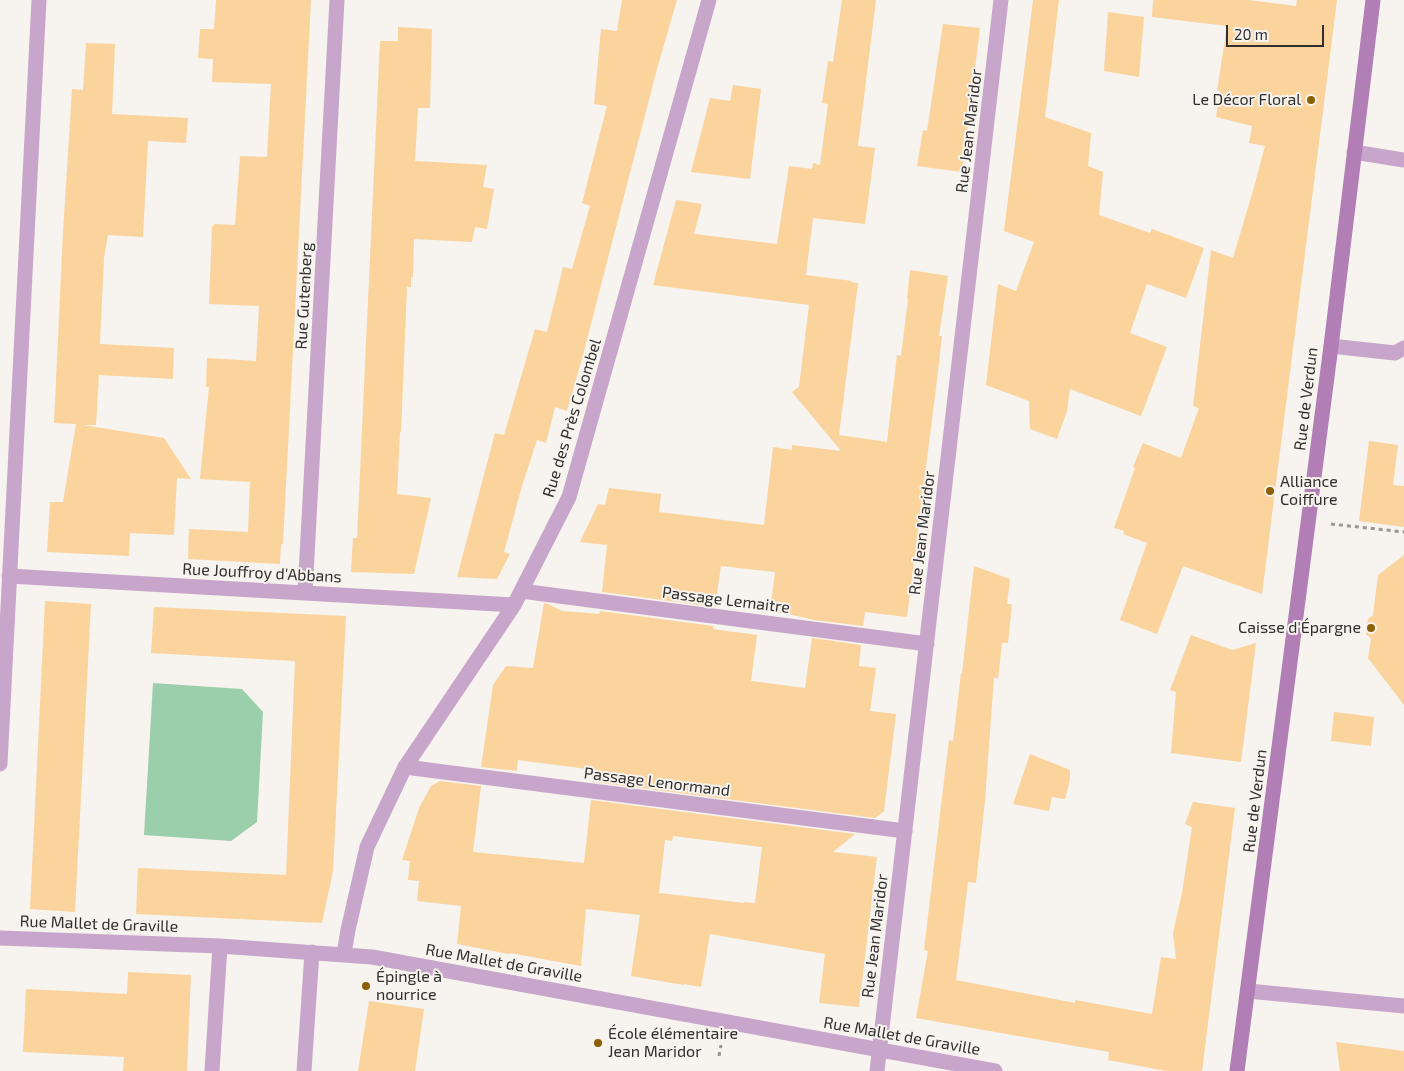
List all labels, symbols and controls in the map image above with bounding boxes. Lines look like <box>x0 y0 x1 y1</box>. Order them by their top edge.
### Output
scale bar <box>1229 15 1326 47</box>
text: 20 m <box>1234 25 1268 43</box>
street label: Rue Jean Maridor <box>952 68 986 194</box>
place label: Le Décor Floral <box>1192 90 1301 110</box>
marker: Le Décor Floral <box>1305 94 1317 106</box>
street label: Rue Gutenberg <box>292 242 316 350</box>
street label: Rue des Près Colombel <box>539 336 605 500</box>
street label: Rue de Verdun <box>1290 346 1322 452</box>
street label: Rue Jean Maridor <box>905 470 939 596</box>
place label: Alliance Coiffure <box>1280 472 1338 510</box>
marker: Alliance Coiffure <box>1264 485 1276 497</box>
street label: Rue Jouffroy d'Abbans <box>182 559 342 587</box>
street label: Passage Lemaitre <box>661 583 791 617</box>
place label: Caisse d'Épargne <box>1238 618 1361 638</box>
marker: Caisse d'Épargne <box>1365 622 1377 634</box>
street label: Rue de Verdun <box>1239 748 1271 854</box>
street label: Passage Lenormand <box>583 764 731 800</box>
street label: Rue Jean Maridor <box>858 873 892 999</box>
street label: Rue Mallet de Graville <box>19 912 179 936</box>
street label: Rue Mallet de Graville <box>424 940 584 986</box>
place label: Épingle à nourrice <box>376 967 442 1005</box>
marker: Épingle à nourrice <box>360 980 372 992</box>
street label: Rue Mallet de Graville <box>822 1013 982 1059</box>
place label: École élémentaire Jean Maridor <box>608 1024 738 1062</box>
marker: École élémentaire Jean Maridor <box>592 1037 604 1049</box>

